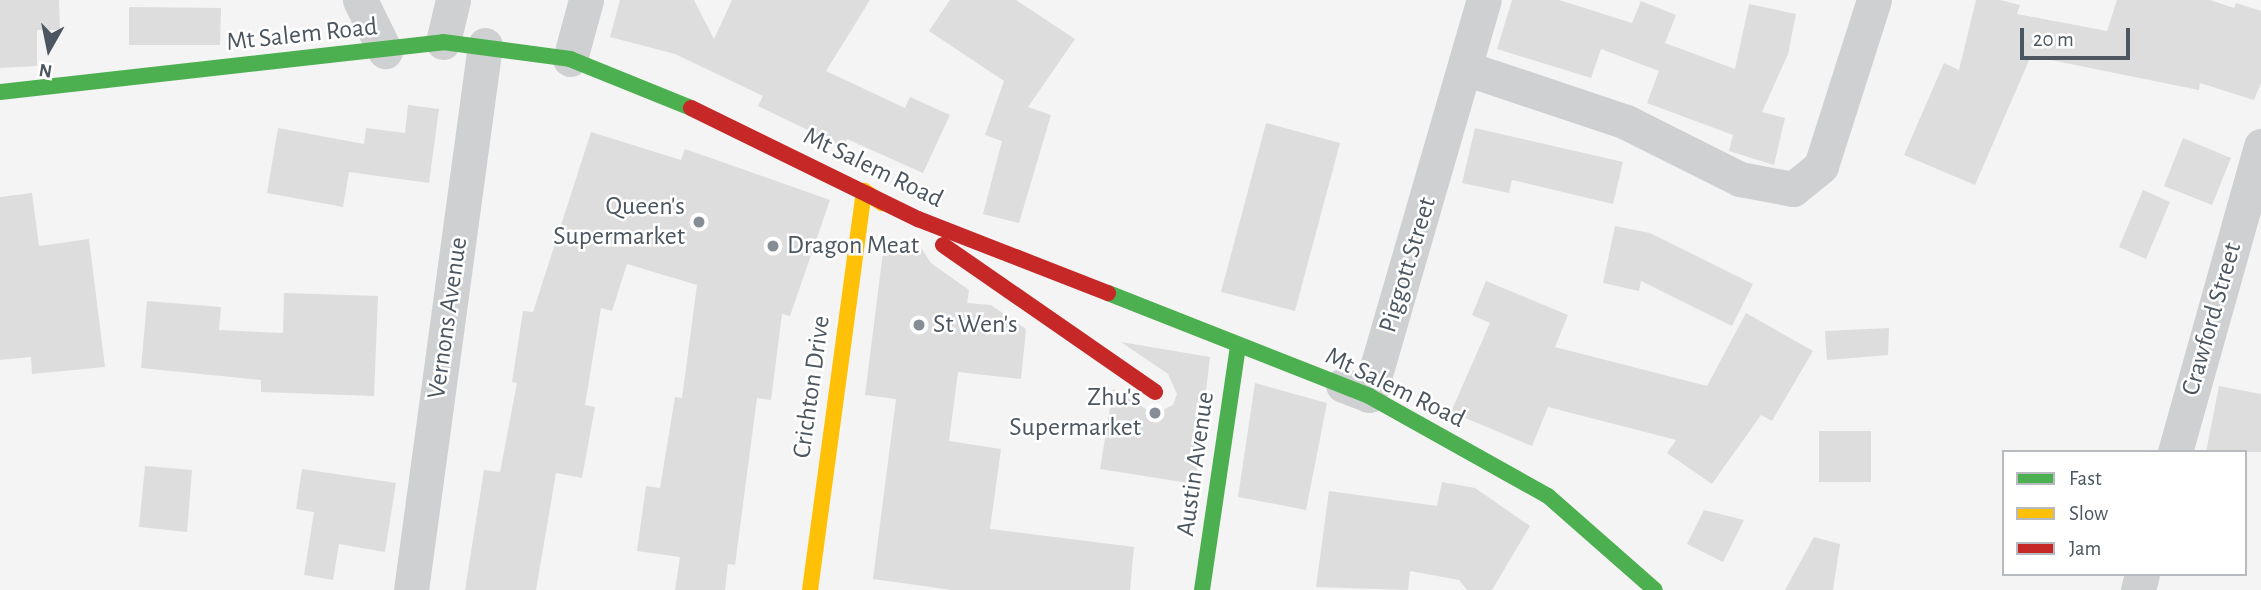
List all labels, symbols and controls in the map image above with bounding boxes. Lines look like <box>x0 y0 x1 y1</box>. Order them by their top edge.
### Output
street label: Mt Salem Road <box>225 12 379 58</box>
north arrow <box>14 14 84 84</box>
scale bar <box>2023 14 2133 58</box>
text: 20 m <box>2033 29 2074 50</box>
text: N <box>38 60 54 81</box>
street label: Mt Salem Road <box>798 121 948 215</box>
place label: Queen's Supermarket <box>553 191 685 252</box>
street label: Piggott Street <box>1373 194 1443 336</box>
marker: Queen's Supermarket <box>691 214 707 230</box>
place label: Dragon Meat <box>787 230 919 262</box>
street label: Vernons Avenue <box>421 235 475 401</box>
marker: Dragon Meat <box>765 238 781 254</box>
street label: Crawford Street <box>2175 239 2249 399</box>
place label: St Wen's <box>933 309 1018 341</box>
street label: Crichton Drive <box>787 314 837 460</box>
marker: St Wen's <box>911 317 927 333</box>
street label: Mt Salem Road <box>1320 341 1470 435</box>
place label: Zhu's Supermarket <box>1009 382 1141 444</box>
street label: Austin Avenue <box>1170 390 1222 538</box>
marker: Zhu's Supermarket <box>1147 405 1163 421</box>
legend <box>2002 450 2247 576</box>
text: Fast <box>2069 468 2102 489</box>
text: Slow <box>2069 503 2108 524</box>
text: Jam <box>2069 538 2101 559</box>

